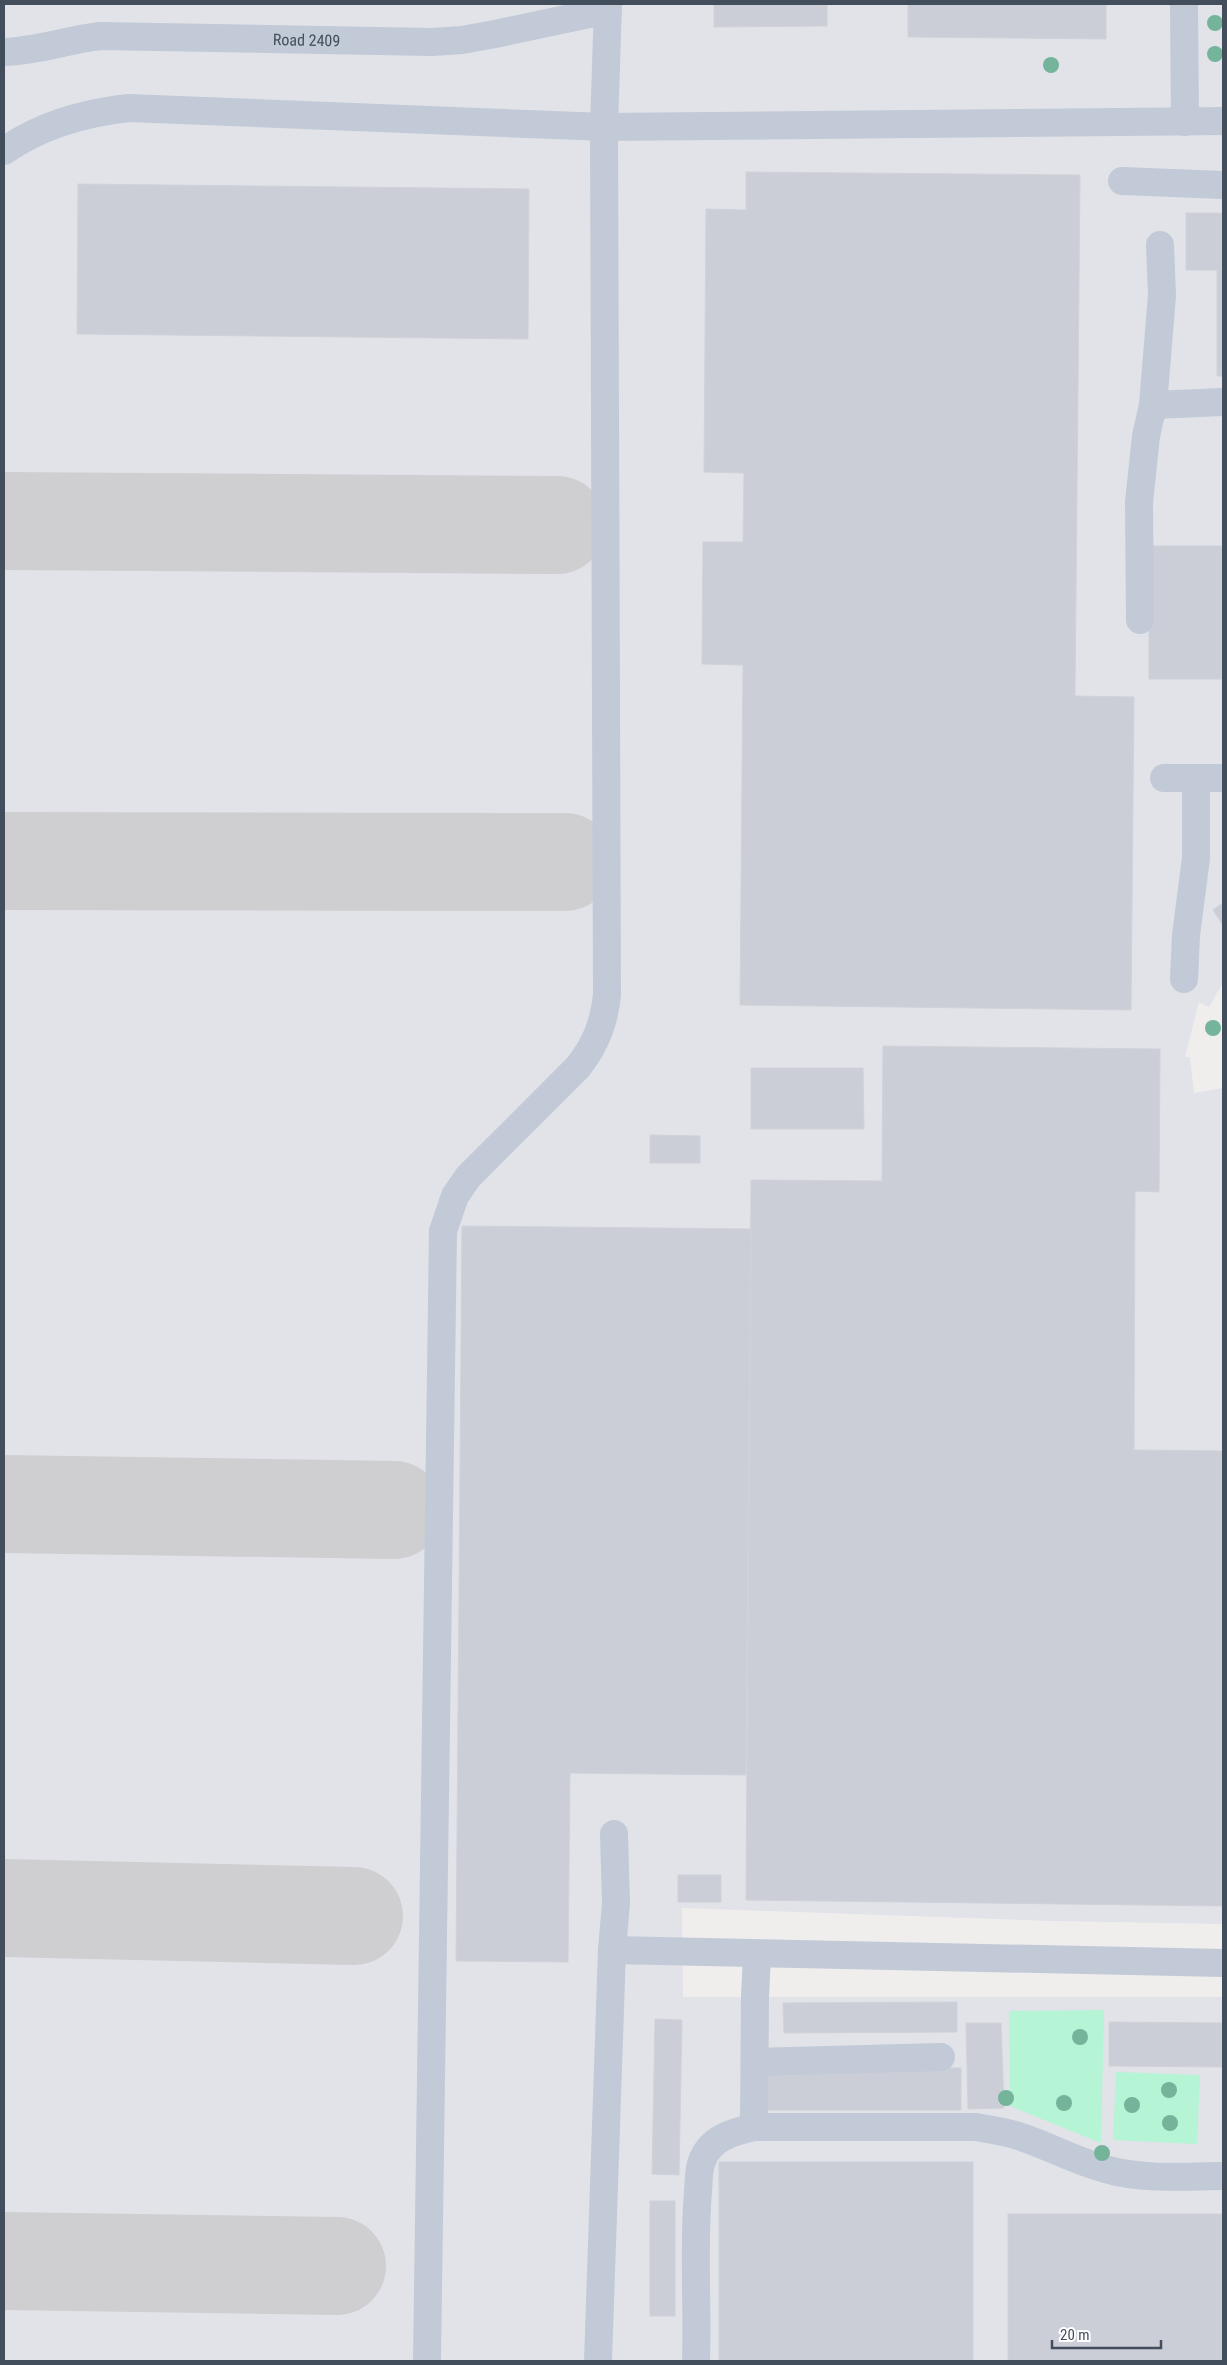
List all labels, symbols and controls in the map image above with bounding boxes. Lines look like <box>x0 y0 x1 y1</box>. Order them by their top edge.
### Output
street label: Road 2409 <box>273 30 340 50</box>
scale bar <box>1052 2318 1161 2350</box>
text: 20 m <box>1060 2326 1090 2344</box>

